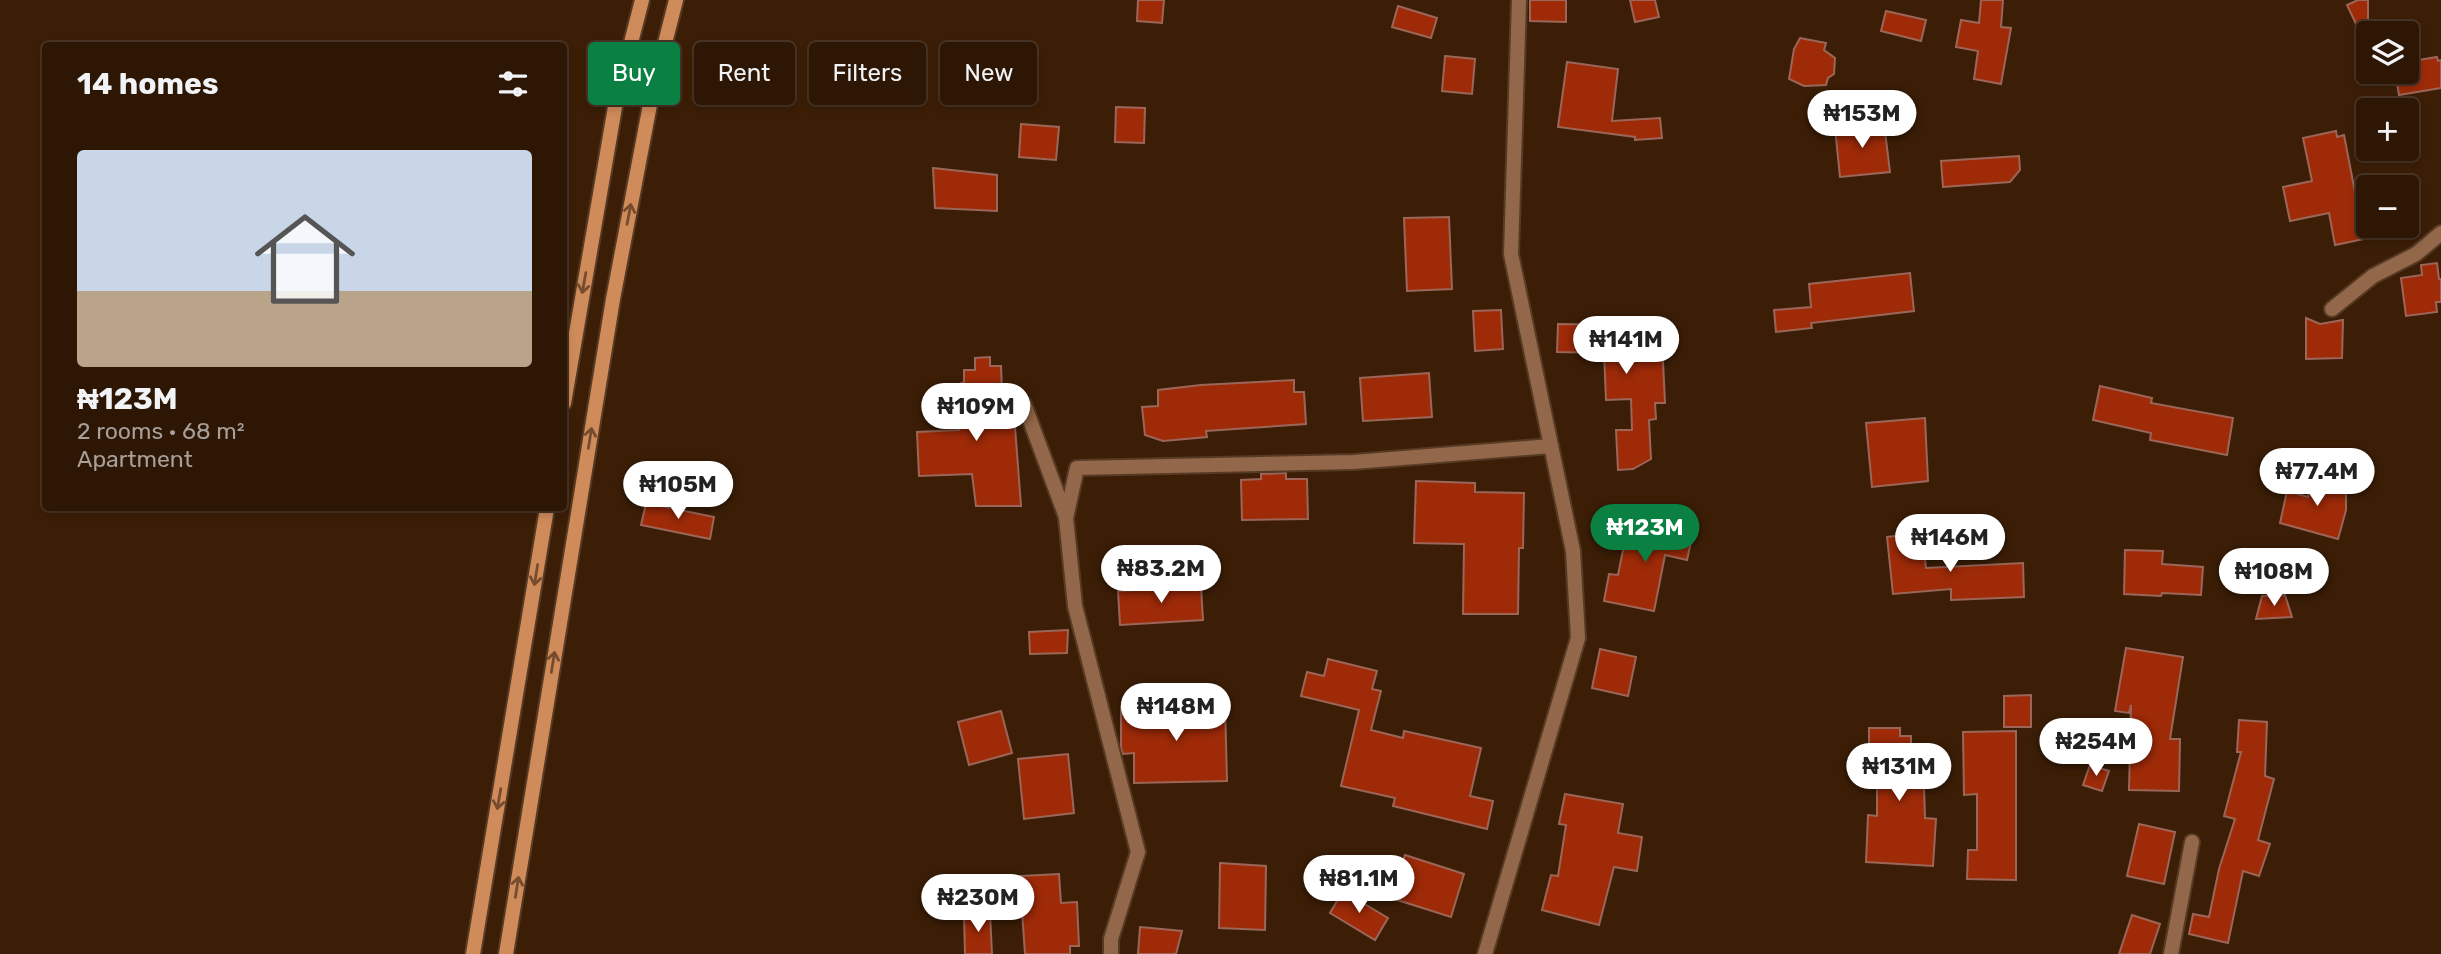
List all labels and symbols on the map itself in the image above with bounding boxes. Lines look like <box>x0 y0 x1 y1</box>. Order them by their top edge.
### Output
pin: ₦153M <box>1813 90 1911 150</box>
one-way arrow <box>623 203 637 225</box>
one-way arrow <box>577 271 590 293</box>
pin: ₦141M <box>1577 316 1675 376</box>
pin: ₦109M <box>927 384 1025 443</box>
one-way arrow <box>584 427 597 450</box>
pin: ₦77.4M <box>2260 448 2374 508</box>
pin: ₦105M <box>629 462 727 521</box>
pin: ₦123M <box>1596 504 1694 564</box>
pin: ₦146M <box>1901 514 1999 574</box>
pin: ₦83.2M <box>1104 546 1218 605</box>
pin: ₦108M <box>2225 548 2323 608</box>
one-way arrow <box>529 563 542 586</box>
one-way arrow <box>547 651 560 674</box>
pin: ₦148M <box>1127 684 1225 743</box>
pin: ₦254M <box>2047 718 2145 778</box>
pin: ₦131M <box>1850 744 1948 803</box>
one-way arrow <box>492 787 505 810</box>
pin: ₦81.1M <box>1302 856 1416 915</box>
pin: ₦230M <box>929 874 1027 934</box>
one-way arrow <box>511 876 524 899</box>

